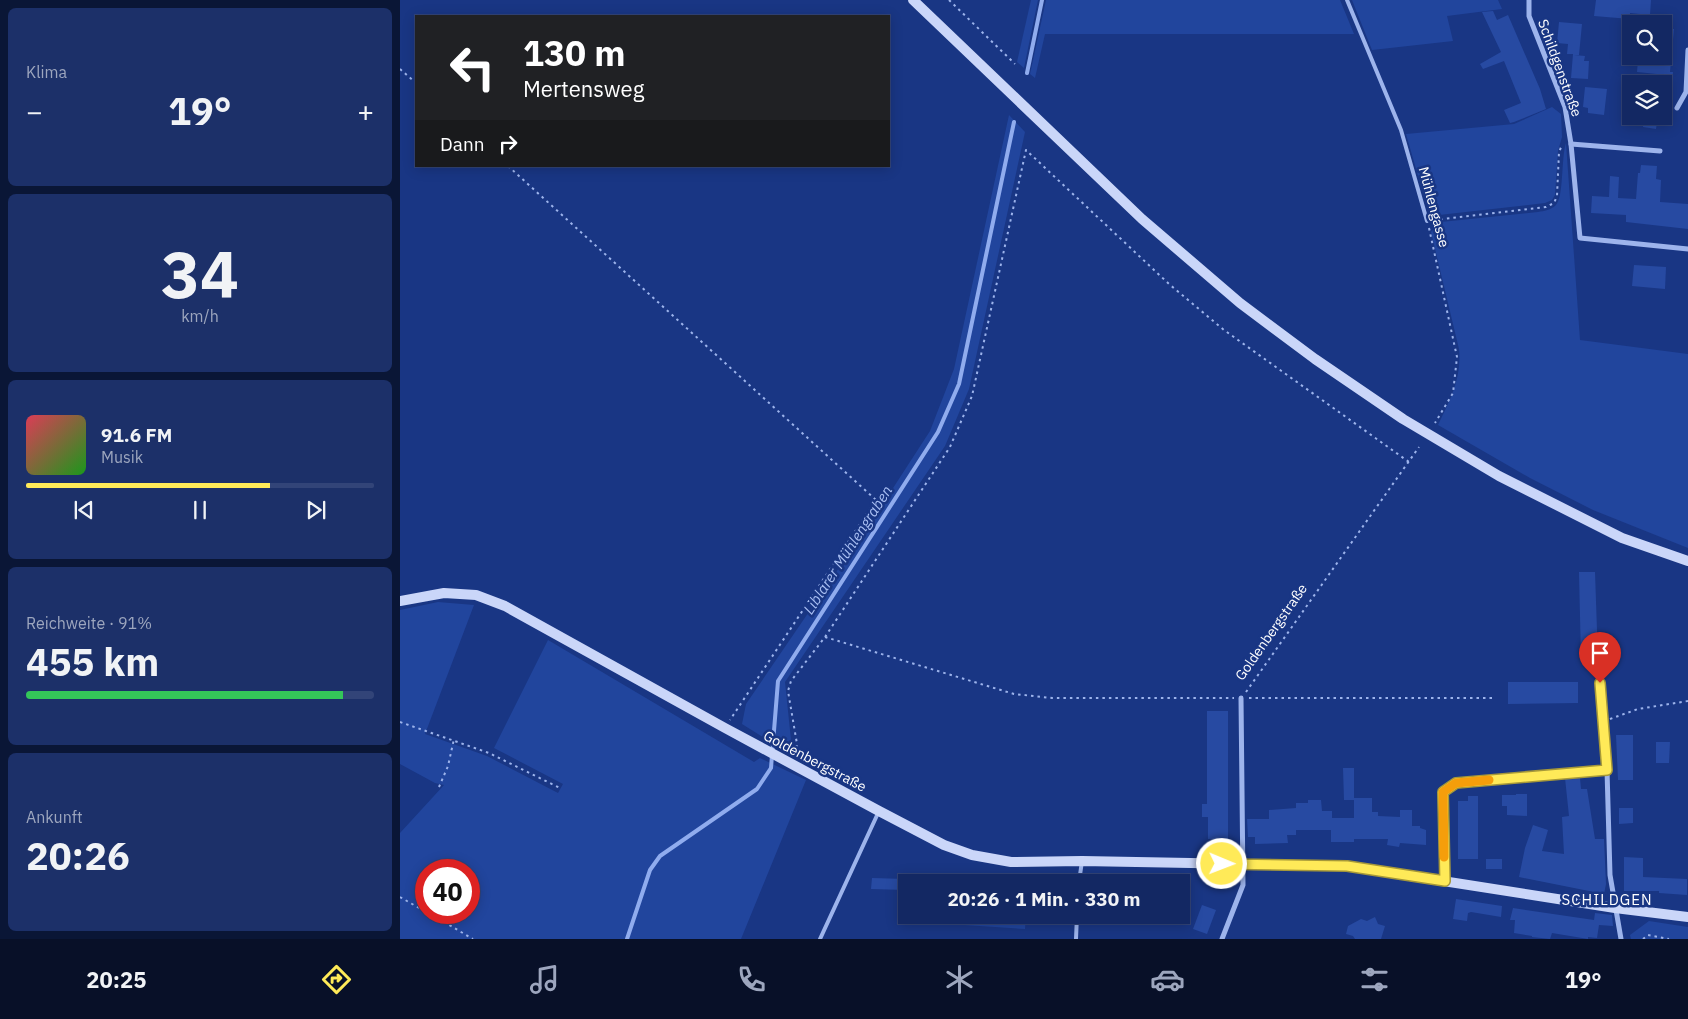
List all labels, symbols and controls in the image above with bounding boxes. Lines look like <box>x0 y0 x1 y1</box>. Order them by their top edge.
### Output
map controls <box>1622 15 1672 125</box>
button: search <box>1622 15 1672 65</box>
street label: Schildgenstraße <box>1534 17 1586 119</box>
text: 130 m <box>523 30 626 76</box>
icon: left <box>440 35 505 100</box>
text: Klima <box>26 62 67 82</box>
text: Mertensweg <box>523 74 644 103</box>
button: layers <box>1622 75 1672 125</box>
text: 19° <box>168 86 232 135</box>
text: − <box>26 93 43 130</box>
text: + <box>357 93 374 130</box>
icon: right <box>494 130 522 158</box>
text: Dann <box>440 132 484 156</box>
street label: Mühlengasse <box>1415 165 1453 250</box>
text: 34 <box>161 231 239 316</box>
text: km/h <box>181 306 219 326</box>
text: 91.6 FM <box>101 423 172 447</box>
text: Musik <box>101 447 143 467</box>
water label: Liblarer Mühlengraben <box>799 482 896 618</box>
icon: previous <box>70 496 98 524</box>
icon: pause <box>186 496 214 524</box>
icon: next <box>302 496 330 524</box>
street label: Goldenbergstraße <box>1231 580 1311 684</box>
text: Reichweite · 91% <box>26 613 152 633</box>
pin <box>1579 632 1621 683</box>
text: 455 km <box>26 637 159 686</box>
icon: arrive <box>1586 639 1614 667</box>
street label: Goldenbergstraße <box>760 726 870 796</box>
text: Ankunft <box>26 807 83 827</box>
text: 20:26 <box>26 831 130 880</box>
position arrow <box>1195 837 1247 889</box>
speed limit sign: 40 <box>415 859 480 924</box>
text: 20:26 · 1 Min. · 330 m <box>947 887 1141 911</box>
district label: SCHILDGEN <box>1562 890 1653 909</box>
icon: directions <box>319 962 354 997</box>
icon: music <box>527 962 562 997</box>
icon: phone <box>734 962 769 997</box>
icon: climate <box>942 962 977 997</box>
icon: car <box>1150 962 1185 997</box>
icon: filters <box>1357 962 1392 997</box>
text: 20:25 <box>86 965 146 994</box>
text: 19° <box>1565 965 1602 994</box>

